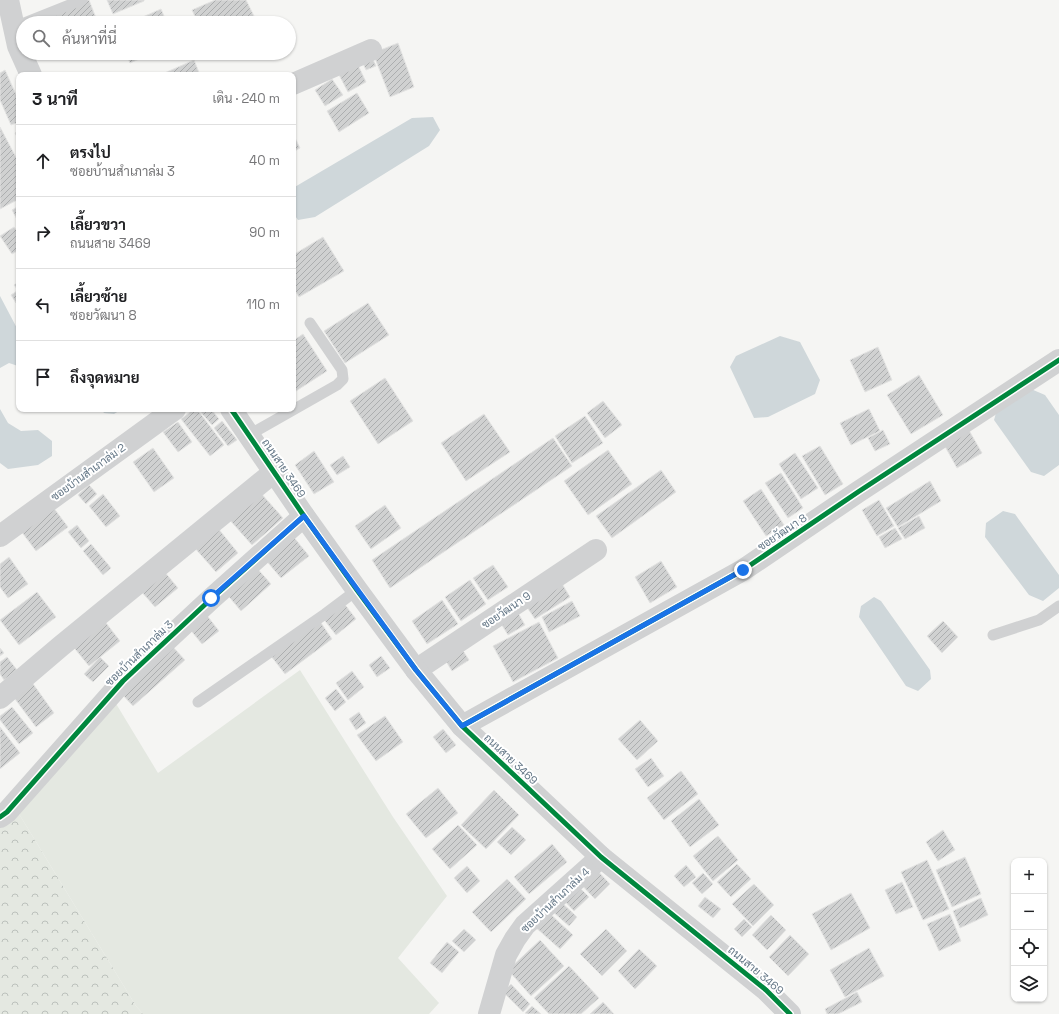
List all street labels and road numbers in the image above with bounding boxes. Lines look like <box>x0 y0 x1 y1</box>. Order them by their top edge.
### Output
street label: ถนนสาย 3469 <box>259 436 309 500</box>
street label: ซอยบ้านสำเภาล่ม 2 <box>48 440 128 504</box>
street label: ซอยวัฒนา 8 <box>755 510 809 554</box>
street label: ซอยวัฒนา 9 <box>479 588 533 632</box>
street label: ซอยบ้านสำเภาล่ม 3 <box>102 617 176 689</box>
street label: ถนนสาย 3469 <box>481 731 541 788</box>
street label: ซอยบ้านสำเภาล่ม 4 <box>518 864 592 935</box>
street label: ถนนสาย 3469 <box>725 943 787 997</box>

